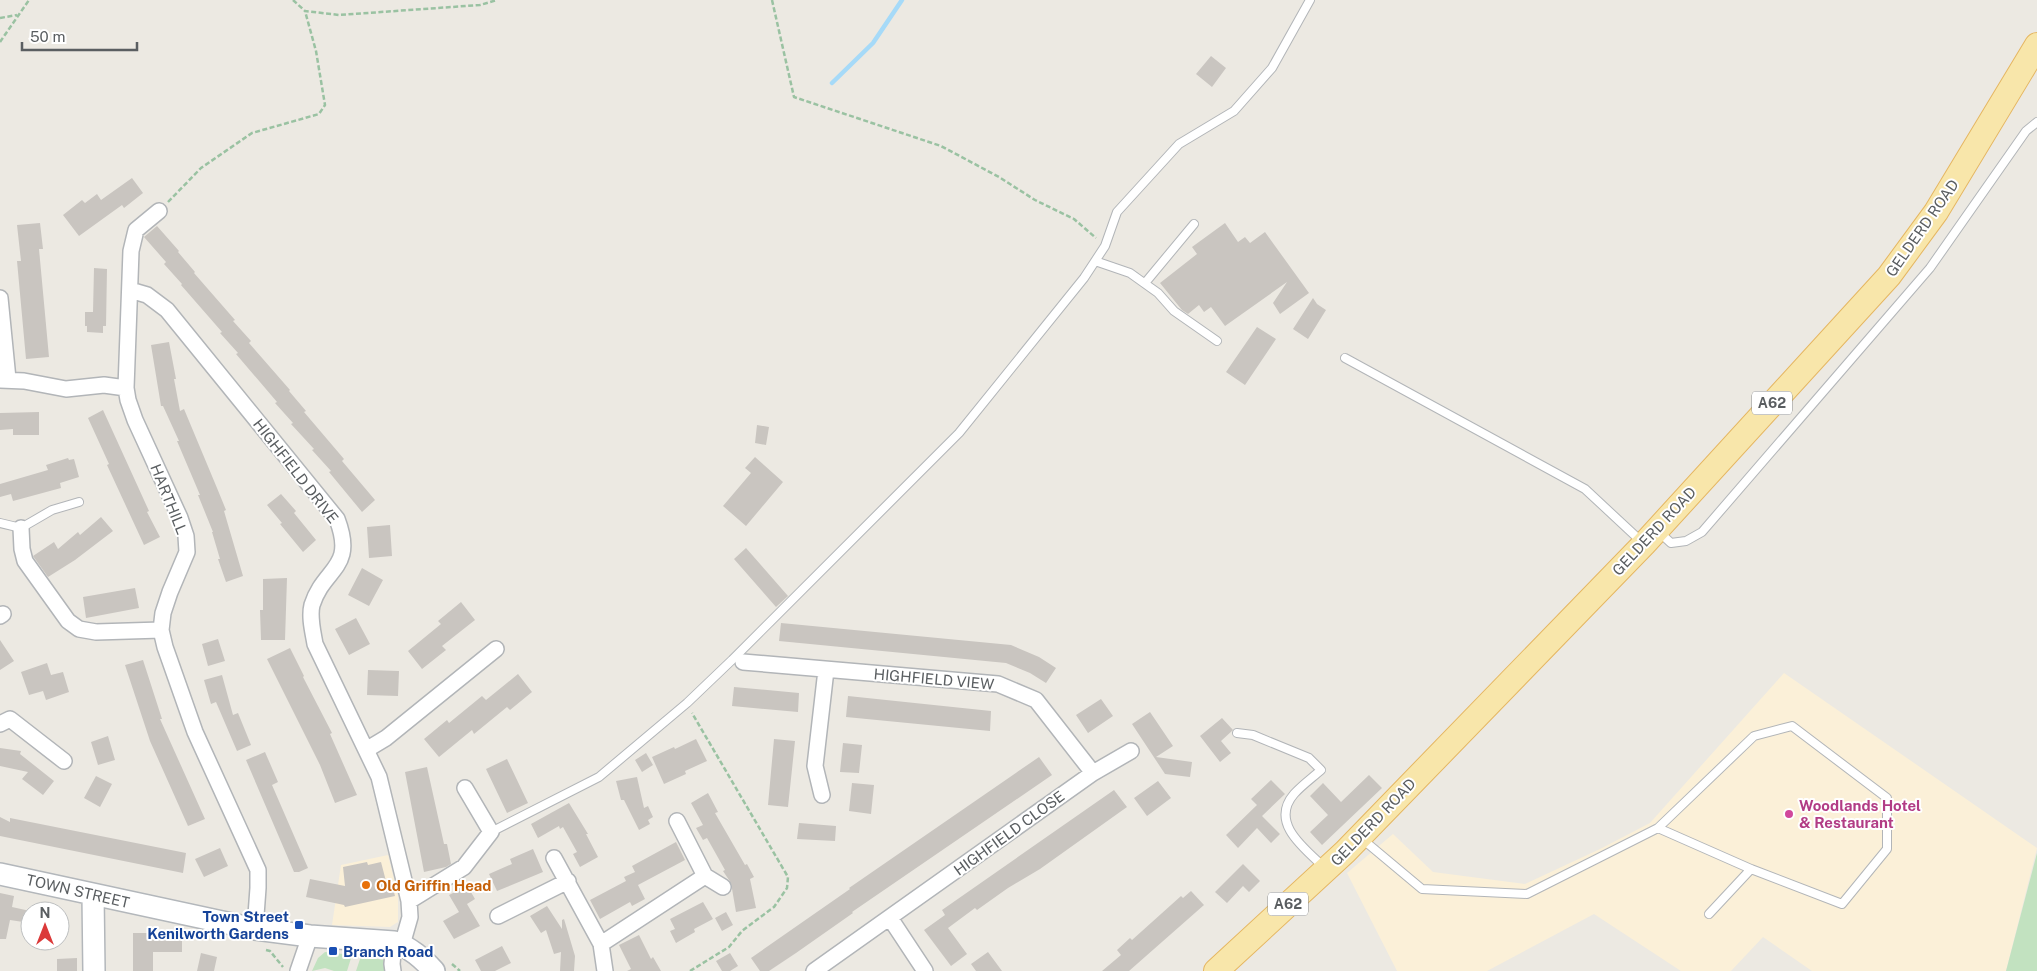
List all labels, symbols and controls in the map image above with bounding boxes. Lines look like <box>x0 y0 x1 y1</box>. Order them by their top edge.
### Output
scale bar <box>22 20 138 52</box>
text: 50 m <box>30 28 65 45</box>
street label: GELDERD ROAD <box>1882 176 1962 280</box>
road number: A62 <box>1752 392 1792 414</box>
street label: HIGHFIELD DRIVE <box>250 415 342 527</box>
street label: HARTHILL <box>147 461 191 537</box>
street label: GELDERD ROAD <box>1609 483 1699 579</box>
street label: HIGHFIELD VIEW <box>873 665 995 693</box>
street label: GELDERD ROAD <box>1327 775 1419 869</box>
street label: HIGHFIELD CLOSE <box>950 787 1068 879</box>
place label: Woodlands Hotel & Restaurant <box>1799 797 1921 831</box>
marker: Woodlands Hotel & Restaurant <box>1783 808 1795 820</box>
street label: TOWN STREET <box>25 870 131 912</box>
place label: Old Griffin Head <box>376 877 491 894</box>
marker: Old Griffin Head <box>360 879 372 891</box>
road number: A62 <box>1268 892 1308 916</box>
north arrow <box>20 901 70 951</box>
place label: Town Street Kenilworth Gardens <box>147 908 289 942</box>
marker: Town Street Kenilworth Gardens <box>293 919 305 931</box>
place label: Branch Road <box>343 943 433 960</box>
marker: Branch Road <box>327 945 339 957</box>

